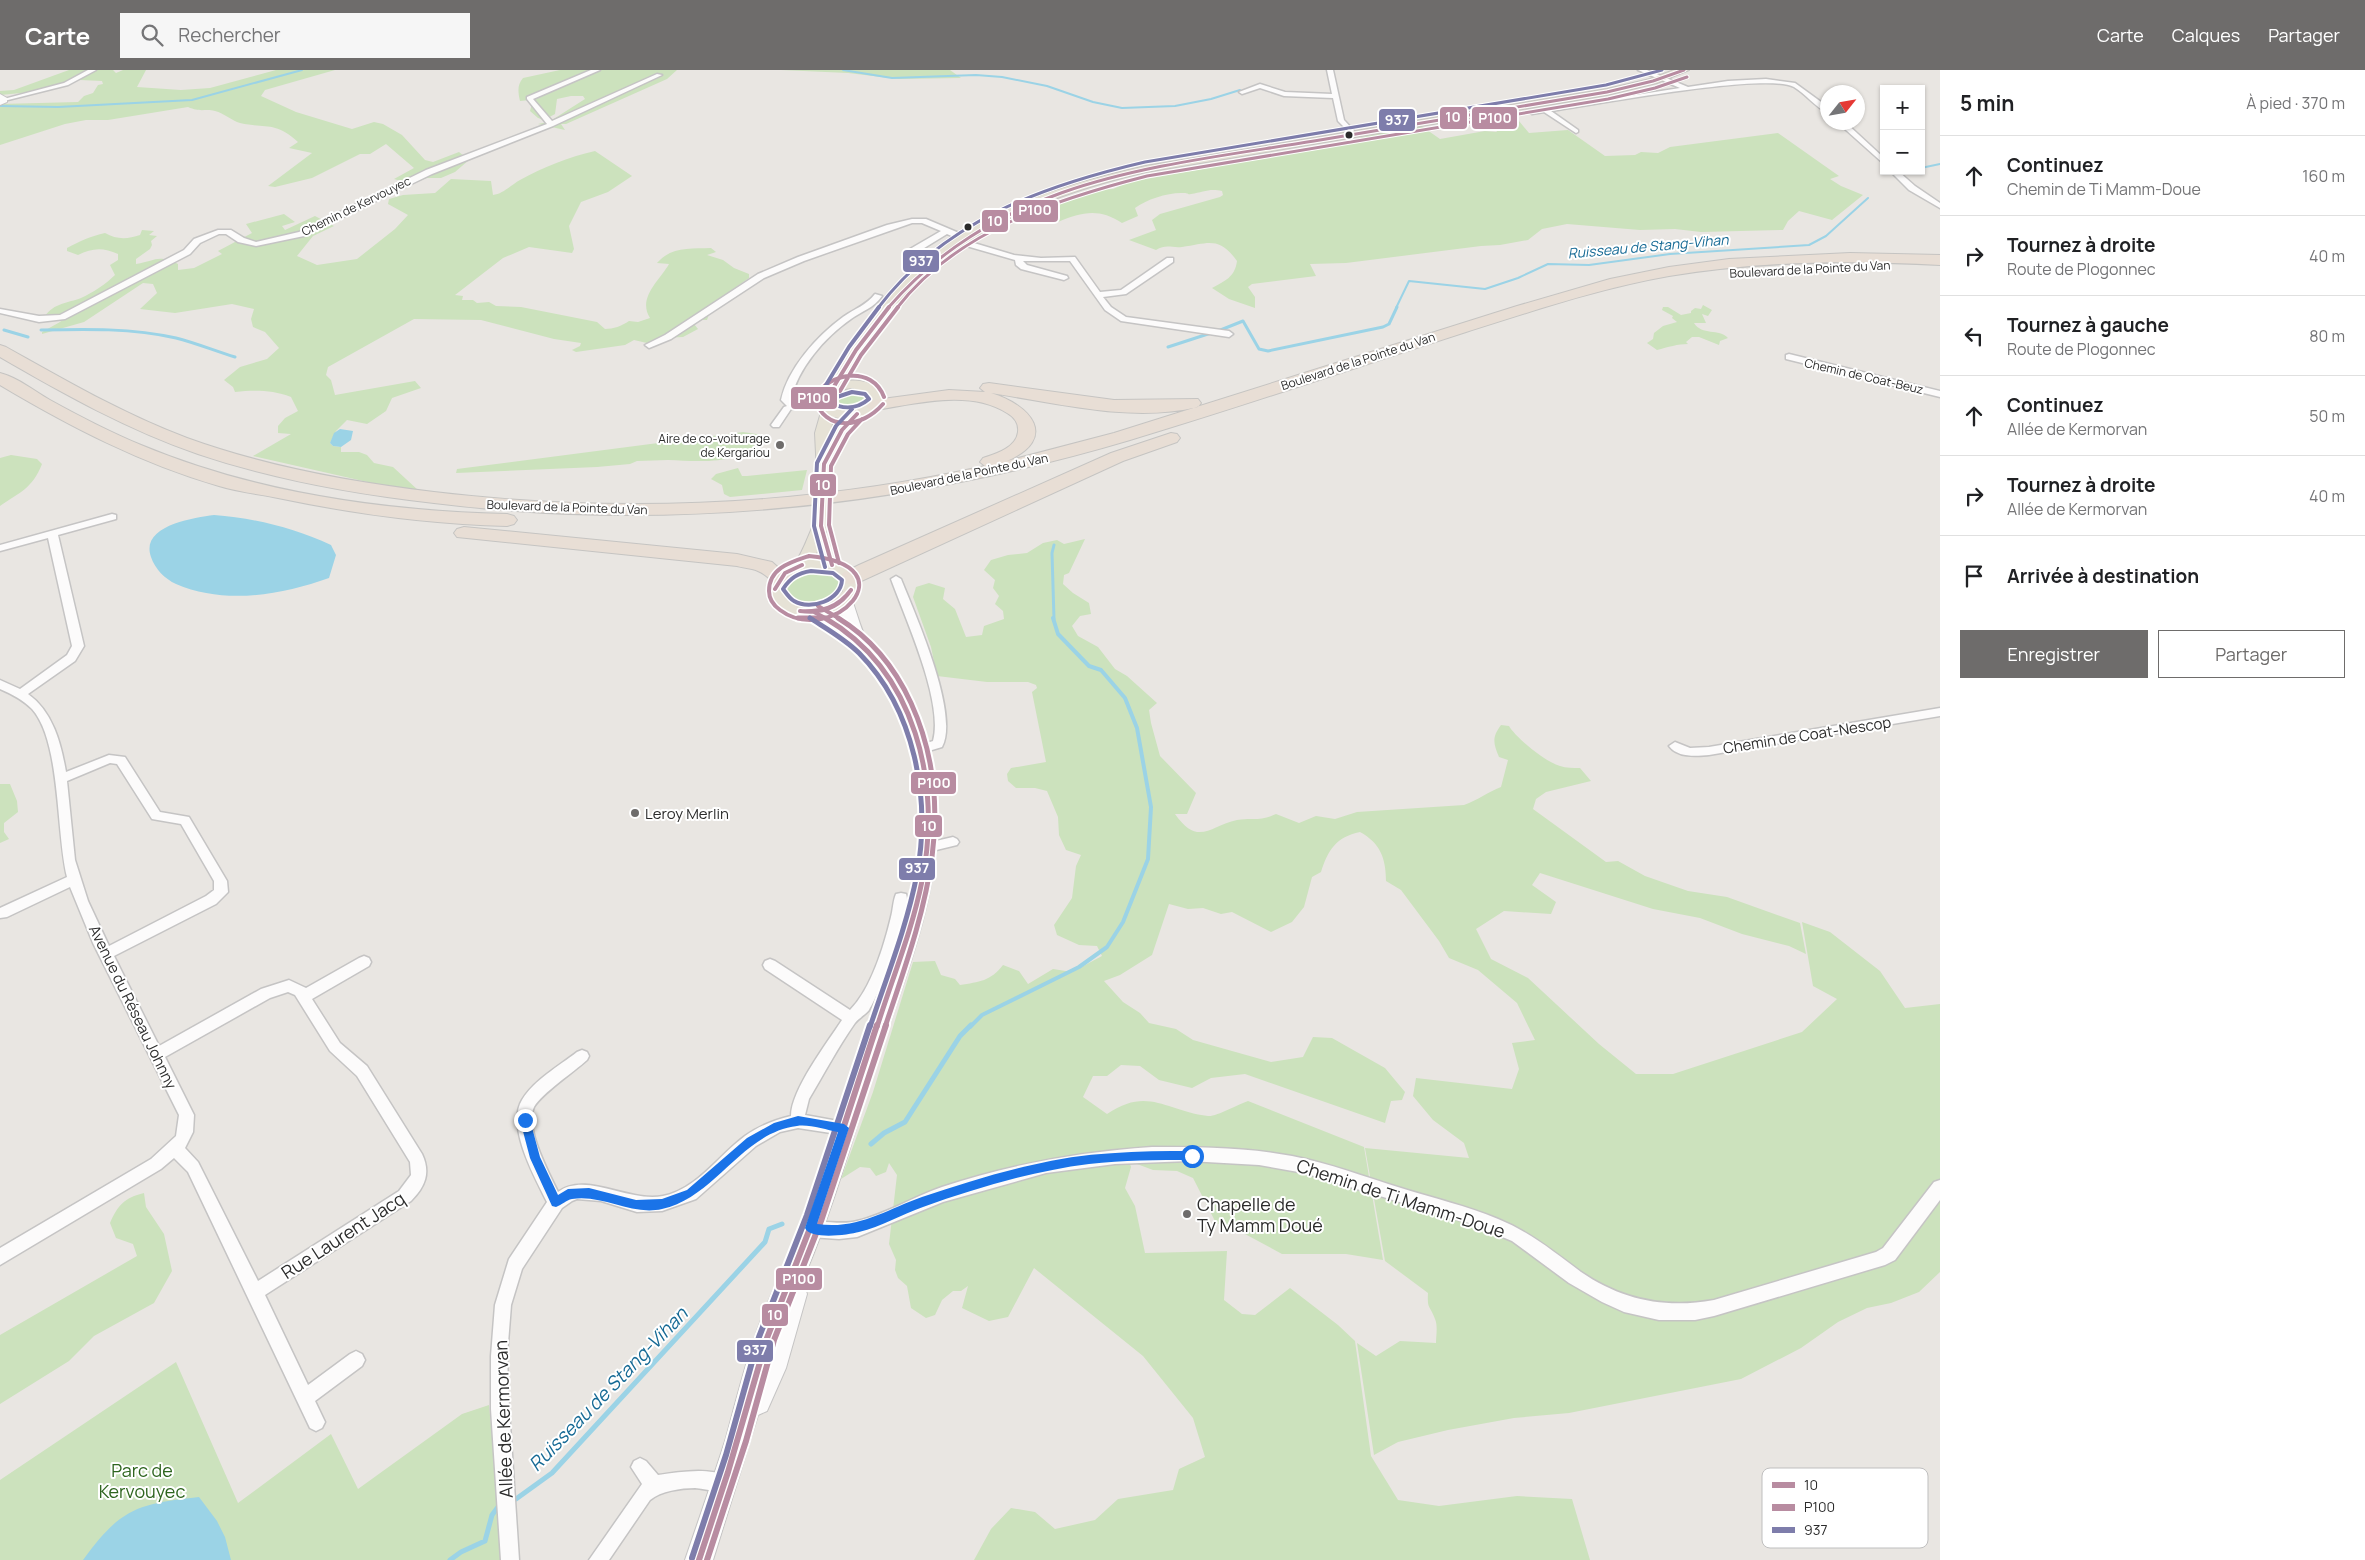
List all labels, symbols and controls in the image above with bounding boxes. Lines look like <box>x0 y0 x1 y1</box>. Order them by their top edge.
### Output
search box <box>120 13 470 58</box>
text: Carte <box>25 19 90 52</box>
icon: search <box>138 21 166 49</box>
text: Rechercher <box>178 22 281 48</box>
text: Carte <box>2097 23 2144 47</box>
text: Calques <box>2172 23 2240 47</box>
text: Partager <box>2268 23 2340 47</box>
north arrow <box>1820 85 1865 130</box>
map controls <box>1880 85 1925 175</box>
button: + <box>1880 85 1925 130</box>
text: 5 min <box>1960 89 2014 117</box>
text: À pied · 370 m <box>2246 92 2345 114</box>
line badge: 10 <box>1439 106 1468 130</box>
line badge: P100 <box>1471 106 1518 130</box>
text: 10 <box>1445 107 1461 126</box>
line badge: 937 <box>1378 108 1416 132</box>
text: P100 <box>1478 108 1512 127</box>
text: 937 <box>1385 110 1409 129</box>
unlabelled marker <box>1344 130 1354 140</box>
button: − <box>1880 130 1925 175</box>
text: Continuez <box>2007 152 2104 178</box>
icon: ahead <box>1960 162 1988 190</box>
text: 160 m <box>2302 165 2345 187</box>
street label: Chemin de Kervouyec <box>299 172 414 240</box>
text: Chemin de Ti Mamm-Doue <box>2007 178 2201 200</box>
line badge: P100 <box>1012 199 1059 223</box>
text: P100 <box>1018 200 1052 219</box>
line badge: 10 <box>981 209 1009 233</box>
text: 10 <box>987 211 1003 230</box>
unlabelled marker <box>963 222 973 232</box>
water label: Ruisseau de Stang-Vihan <box>1567 229 1730 262</box>
text: Tournez à droite <box>2007 232 2155 258</box>
icon: right <box>1960 242 1988 270</box>
text: 40 m <box>2309 245 2345 267</box>
line badge: 937 <box>902 249 940 273</box>
text: 937 <box>909 251 933 270</box>
street label: Boulevard de la Pointe du Van <box>1729 256 1891 282</box>
text: Route de Plogonnec <box>2007 258 2156 280</box>
text: Tournez à gauche <box>2007 312 2169 338</box>
icon: left <box>1960 322 1988 350</box>
text: 80 m <box>2309 325 2345 347</box>
street label: Boulevard de la Pointe du Van <box>1279 328 1437 394</box>
text: Route de Plogonnec <box>2007 338 2156 360</box>
street label: Chemin de Coat-Beuz <box>1803 354 1925 398</box>
line badge: P100 <box>790 386 838 410</box>
text: P100 <box>797 388 831 407</box>
text: Continuez <box>2007 392 2104 418</box>
icon: ahead <box>1960 402 1988 430</box>
text: 50 m <box>2309 405 2345 427</box>
text: Allée de Kermorvan <box>2007 418 2147 440</box>
place label: Aire de co-voiturage de Kergariou <box>658 430 770 461</box>
marker: Aire de co-voiturage de Kergariou <box>774 439 786 451</box>
street label: Boulevard de la Pointe du Van <box>888 449 1050 499</box>
text: Tournez à droite <box>2007 472 2155 498</box>
line badge: 10 <box>809 473 837 497</box>
text: 10 <box>815 475 831 494</box>
icon: right <box>1960 482 1988 510</box>
text: 40 m <box>2309 485 2345 507</box>
street label: Boulevard de la Pointe du Van <box>486 496 648 518</box>
text: Allée de Kermorvan <box>2007 498 2147 520</box>
icon: arrive <box>1960 562 1988 590</box>
text: Arrivée à destination <box>2007 563 2199 589</box>
button: Enregistrer <box>1960 630 2148 678</box>
button: Partager <box>2158 630 2345 678</box>
street label: Chemin de Coat-Nescop <box>1721 711 1893 759</box>
line badge: P100 <box>910 771 957 795</box>
text: P100 <box>917 773 951 792</box>
place label: Leroy Merlin <box>645 803 729 824</box>
marker: Leroy Merlin <box>629 807 641 819</box>
line badge: 10 <box>914 814 943 838</box>
text: 10 <box>921 816 937 835</box>
line badge: 937 <box>898 857 936 881</box>
text: 937 <box>905 858 929 877</box>
street label: Avenue du Réseau Johnny <box>84 921 182 1093</box>
route end <box>514 1109 537 1132</box>
route start <box>1181 1145 1204 1168</box>
street label: Chemin de Ti Mamm-Doue <box>1294 1153 1508 1243</box>
street label: Rue Laurent Jacq <box>276 1186 410 1284</box>
place label: Chapelle de Ty Mamm Doué <box>1197 1192 1323 1237</box>
marker: Chapelle de Ty Mamm Doué <box>1181 1208 1193 1220</box>
line badge: P100 <box>775 1267 823 1291</box>
text: P100 <box>782 1269 816 1288</box>
water label: Ruisseau de Stang-Vihan <box>523 1301 694 1477</box>
line badge: 10 <box>761 1303 789 1327</box>
text: 10 <box>767 1305 783 1324</box>
line badge: 937 <box>736 1339 774 1363</box>
street label: Allée de Kermorvan <box>488 1340 518 1498</box>
text: 937 <box>743 1340 767 1359</box>
park label: Parc de Kervouyec <box>99 1458 185 1503</box>
legend <box>1762 1468 1928 1548</box>
text: 10 <box>1804 1475 1818 1494</box>
text: P100 <box>1804 1497 1835 1516</box>
text: 937 <box>1804 1520 1827 1539</box>

